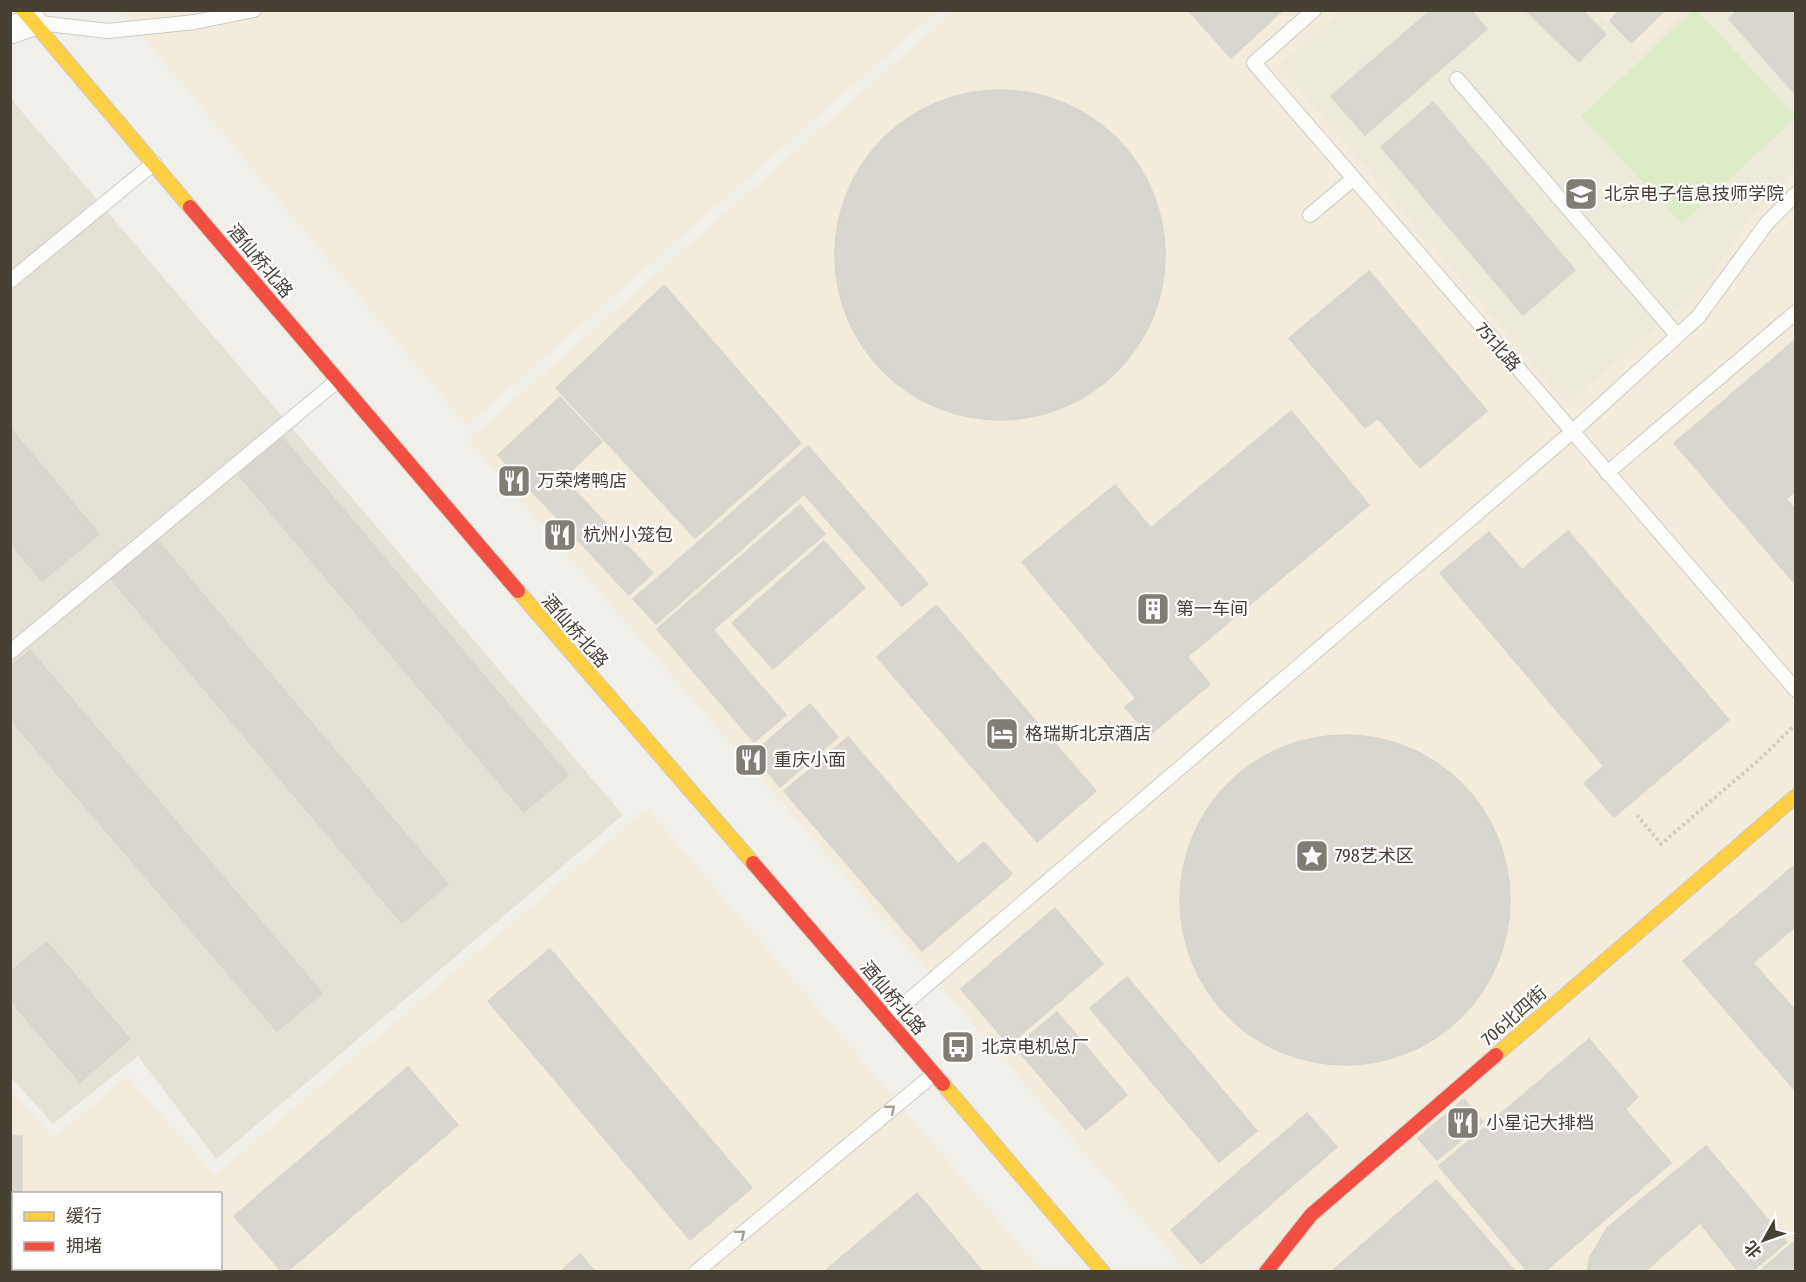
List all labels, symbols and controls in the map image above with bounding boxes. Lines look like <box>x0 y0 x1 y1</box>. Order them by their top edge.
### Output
school or university icon: 北京电子信息技师学院 <box>1563 176 1599 212</box>
place label: 北京电子信息技师学院 <box>1604 183 1784 205</box>
street label: 酒仙桥北路 <box>223 219 297 303</box>
street label: 751北路 <box>1471 318 1525 376</box>
restaurant icon: 万荣烤鸭店 <box>496 463 532 499</box>
place label: 万荣烤鸭店 <box>537 470 627 492</box>
restaurant icon: 杭州小笼包 <box>542 517 578 553</box>
place label: 杭州小笼包 <box>583 524 673 546</box>
street label: 酒仙桥北路 <box>537 590 613 672</box>
building icon: 第一车间 <box>1135 591 1171 627</box>
place label: 第一车间 <box>1176 598 1248 620</box>
hotel icon: 格瑞斯北京酒店 <box>984 716 1020 752</box>
place label: 格瑞斯北京酒店 <box>1025 723 1151 745</box>
restaurant icon: 重庆小面 <box>733 742 769 778</box>
place label: 重庆小面 <box>774 749 846 771</box>
place icon: 798艺术区 <box>1294 838 1330 874</box>
place label: 798艺术区 <box>1335 845 1414 867</box>
street label: 酒仙桥北路 <box>856 956 930 1040</box>
street label: 706北四街 <box>1477 982 1551 1050</box>
bus stop icon: 北京电机总厂 <box>940 1029 976 1065</box>
place label: 北京电机总厂 <box>981 1036 1089 1058</box>
restaurant icon: 小星记大排档 <box>1445 1105 1481 1141</box>
one-way arrow <box>884 1106 895 1117</box>
place label: 小星记大排档 <box>1486 1112 1594 1134</box>
legend <box>12 1192 222 1270</box>
text: 缓行 <box>66 1205 102 1227</box>
north arrow <box>1734 1210 1794 1270</box>
one-way arrow <box>734 1230 745 1241</box>
text: 拥堵 <box>66 1235 102 1257</box>
text: 北 <box>1740 1237 1765 1262</box>

